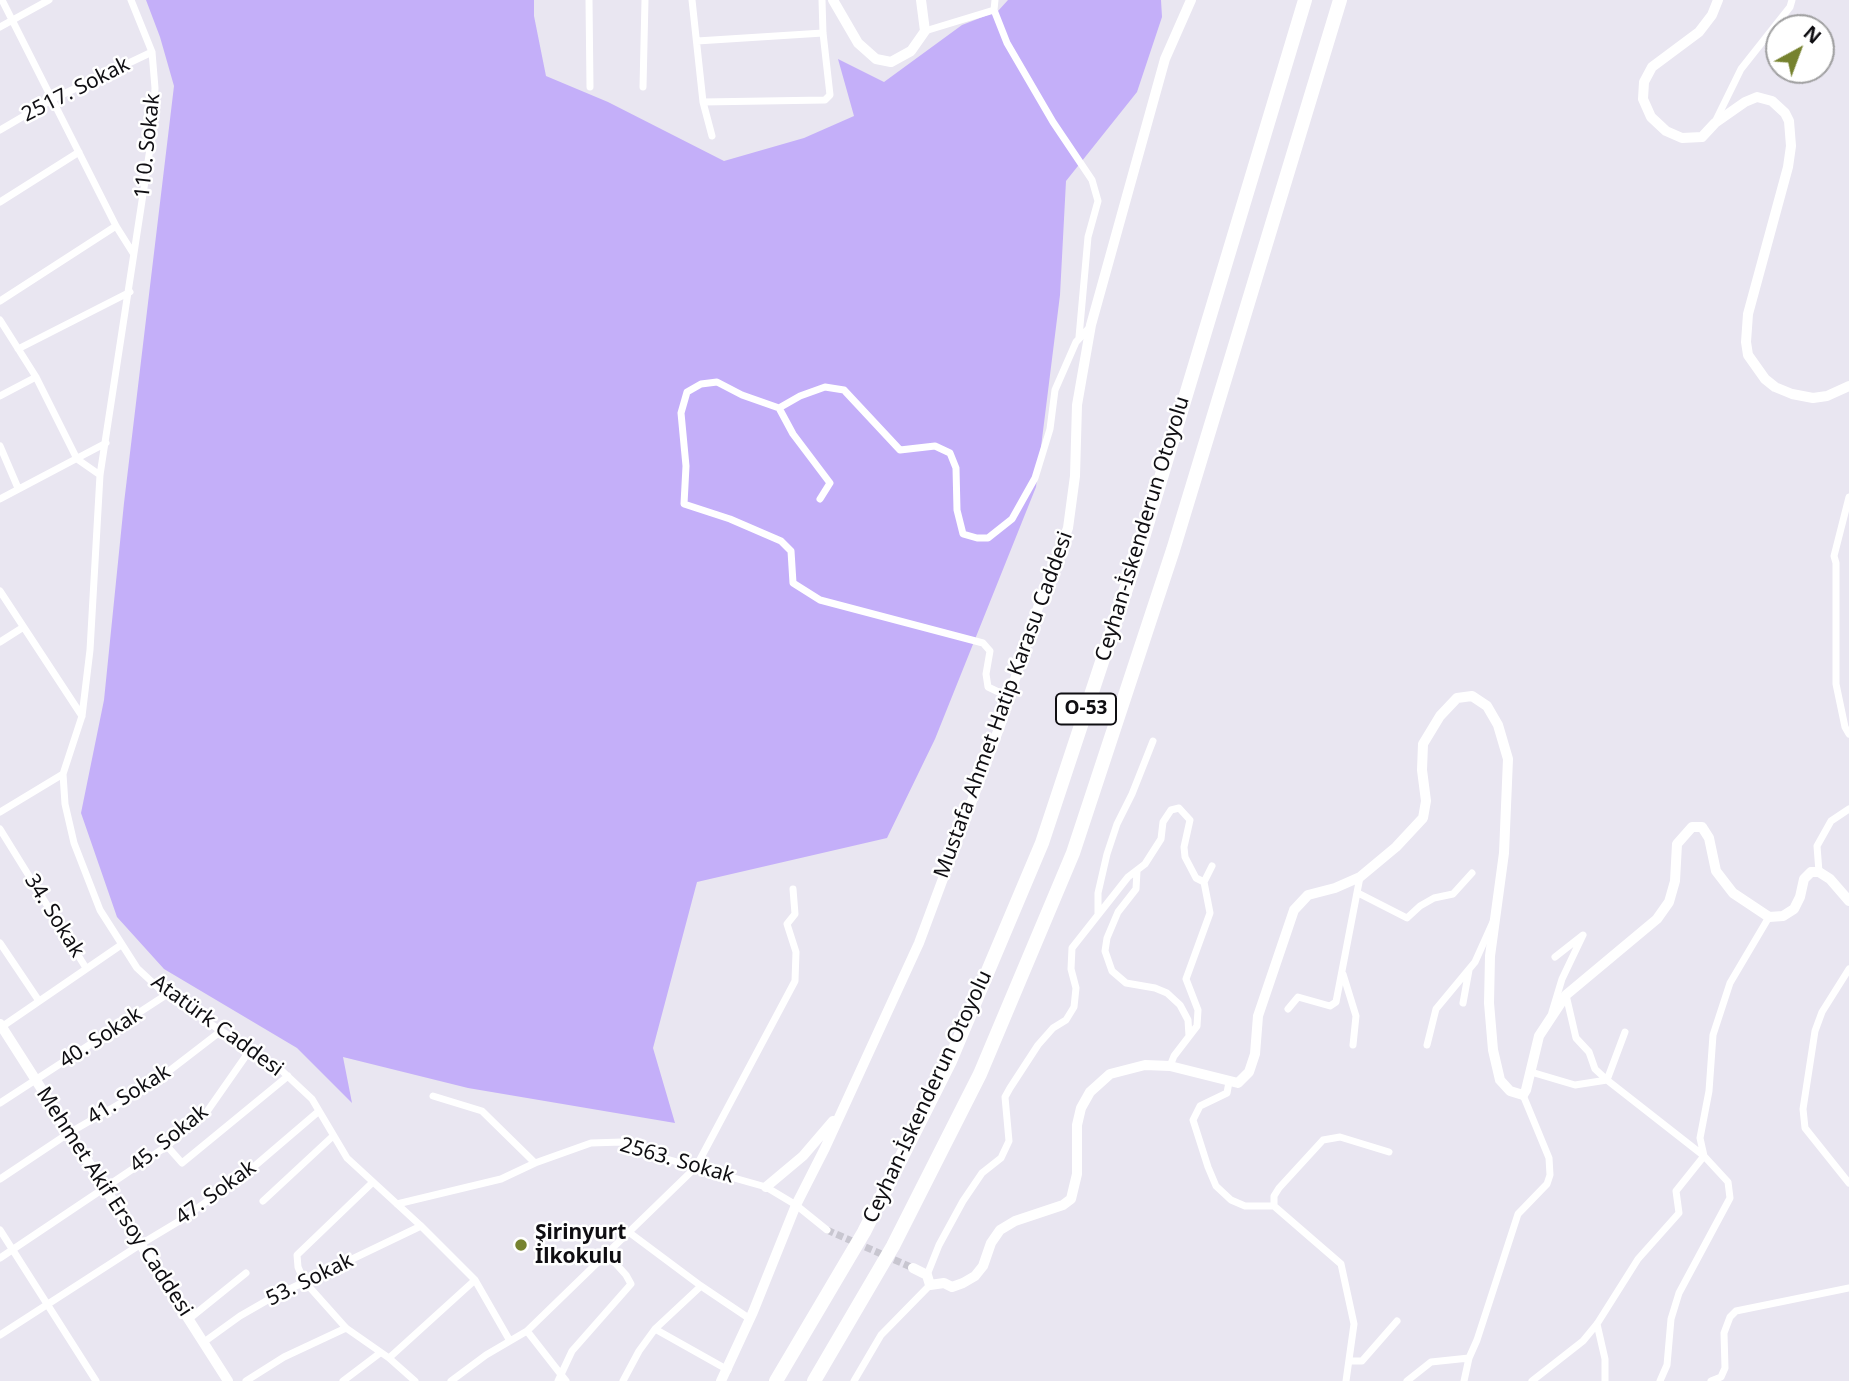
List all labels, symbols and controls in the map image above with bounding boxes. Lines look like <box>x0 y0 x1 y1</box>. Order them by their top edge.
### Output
north arrow <box>1765 14 1835 84</box>
text: N <box>1798 20 1827 50</box>
street label: 2517. Sokak <box>18 52 134 128</box>
street label: 110. Sokak <box>130 92 166 200</box>
street label: Ceyhan-İskenderun Otoyolu <box>1091 393 1195 665</box>
street label: Mustafa Ahmet Hatip Karasu Caddesi <box>929 528 1079 882</box>
road number: O-53 <box>1056 694 1116 724</box>
street label: 34. Sokak <box>19 870 89 962</box>
street label: Ceyhan-İskenderun Otoyolu <box>858 967 998 1227</box>
street label: Atatürk Caddesi <box>146 970 288 1082</box>
street label: 40. Sokak <box>55 1002 147 1074</box>
street label: 41. Sokak <box>83 1060 175 1130</box>
street label: Mehmet Akif Ersoy Caddesi <box>30 1083 198 1321</box>
street label: 45. Sokak <box>125 1100 213 1178</box>
street label: 2563. Sokak <box>617 1133 737 1189</box>
street label: 47. Sokak <box>171 1155 261 1231</box>
place label: Şirinyurt İlkokulu <box>535 1220 626 1270</box>
marker: Şirinyurt İlkokulu <box>513 1237 529 1253</box>
street label: 53. Sokak <box>262 1248 358 1312</box>

